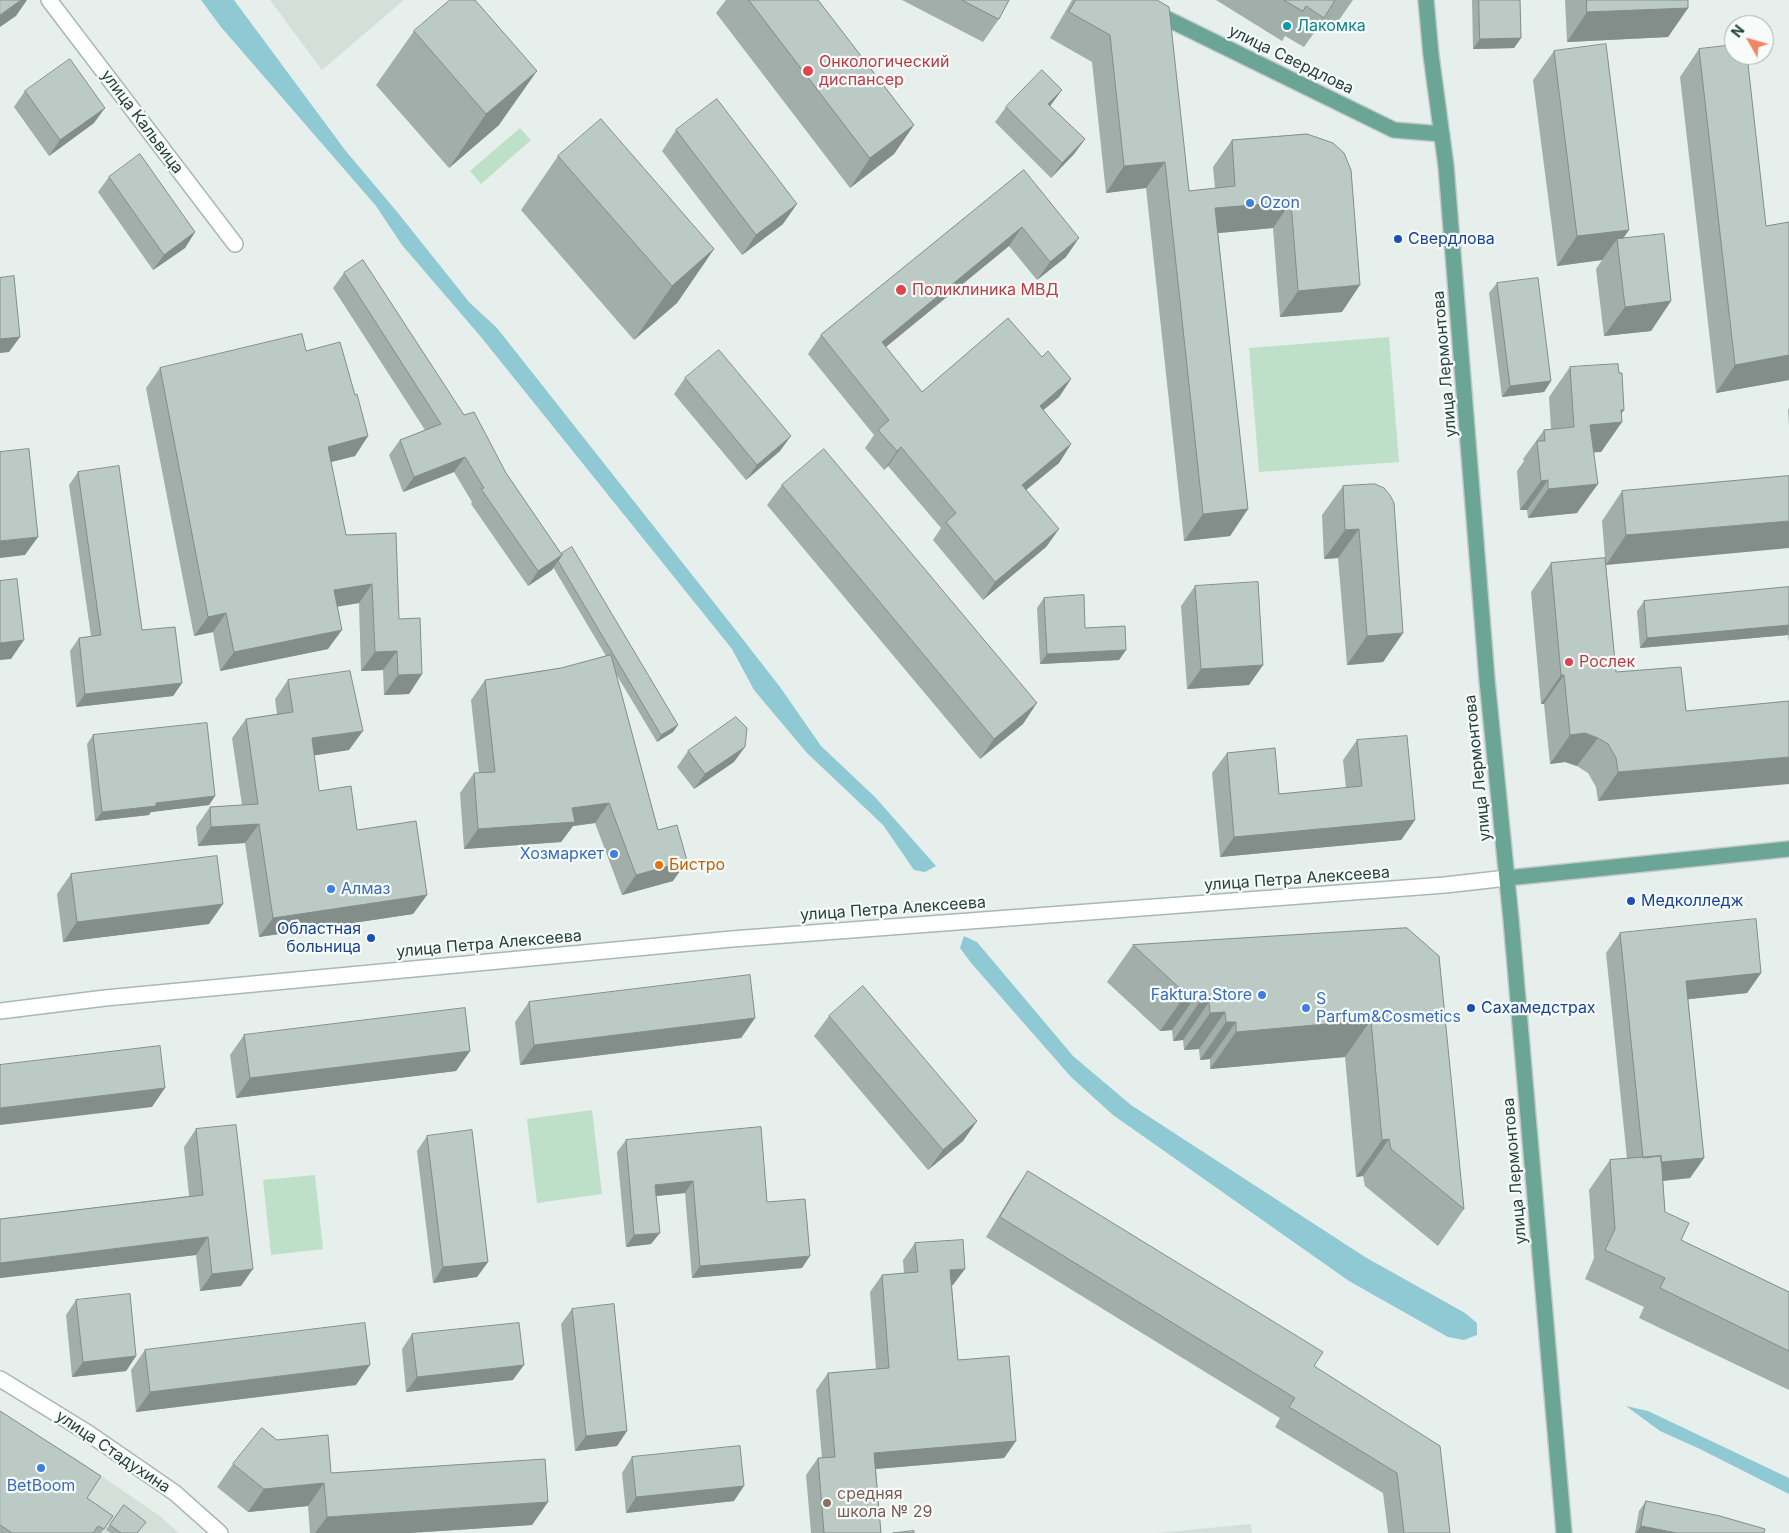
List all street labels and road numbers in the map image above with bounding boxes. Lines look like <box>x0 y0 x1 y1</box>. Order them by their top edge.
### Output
street label: улица Свердлова <box>1225 21 1357 99</box>
street label: улица Кальвица <box>97 66 187 178</box>
street label: улица Лермонтова <box>1429 290 1461 438</box>
street label: улица Лермонтова <box>1461 694 1495 842</box>
street label: улица Петра Алексеева <box>1204 863 1390 895</box>
street label: улица Петра Алексеева <box>800 893 986 925</box>
street label: улица Петра Алексеева <box>396 926 582 962</box>
street label: улица Лермонтова <box>1499 1097 1531 1245</box>
street label: улица Стадухина <box>52 1407 174 1497</box>

